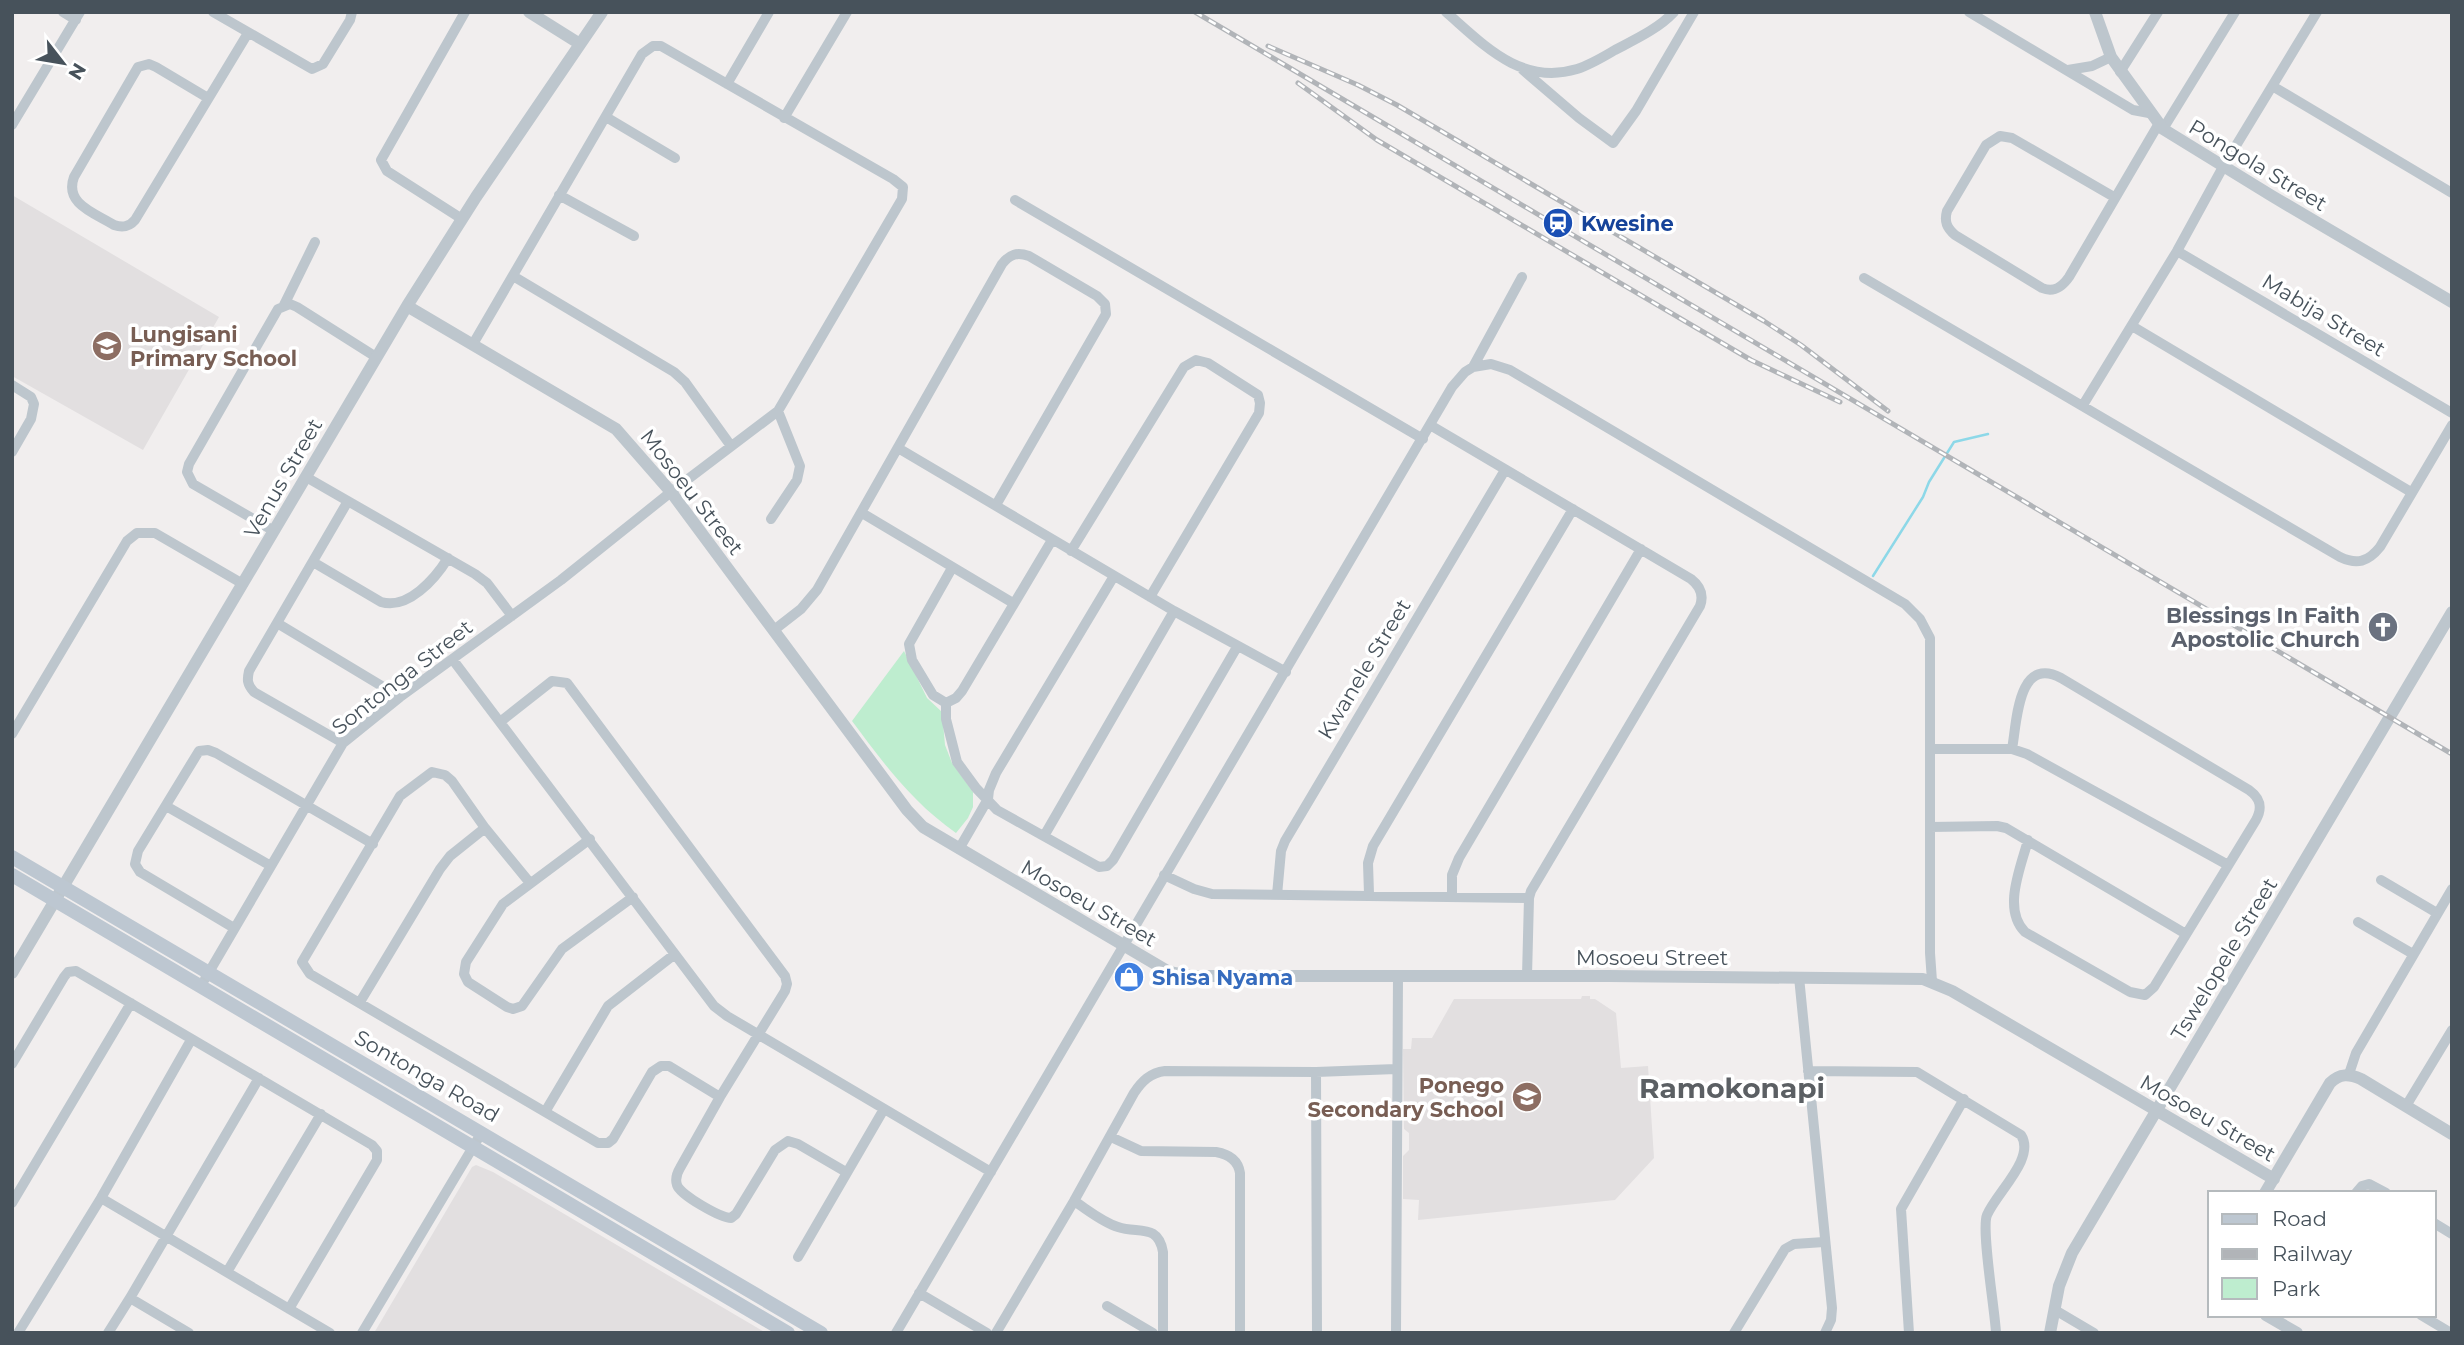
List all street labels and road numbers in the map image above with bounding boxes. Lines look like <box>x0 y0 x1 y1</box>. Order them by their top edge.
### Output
street label: Pongola Street <box>2184 114 2332 216</box>
street label: Mabija Street <box>2258 268 2390 362</box>
street label: Venus Street <box>239 414 327 542</box>
street label: Mosoeu Street <box>635 424 749 560</box>
street label: Kwanele Street <box>1312 594 1416 744</box>
street label: Sontonga Street <box>327 614 477 740</box>
street label: Mosoeu Street <box>1017 854 1161 952</box>
street label: Tswelopele Street <box>2166 873 2282 1045</box>
street label: Mosoeu Street <box>1576 945 1728 970</box>
street label: Sontonga Road <box>350 1024 504 1128</box>
street label: Mosoeu Street <box>2136 1069 2280 1167</box>

